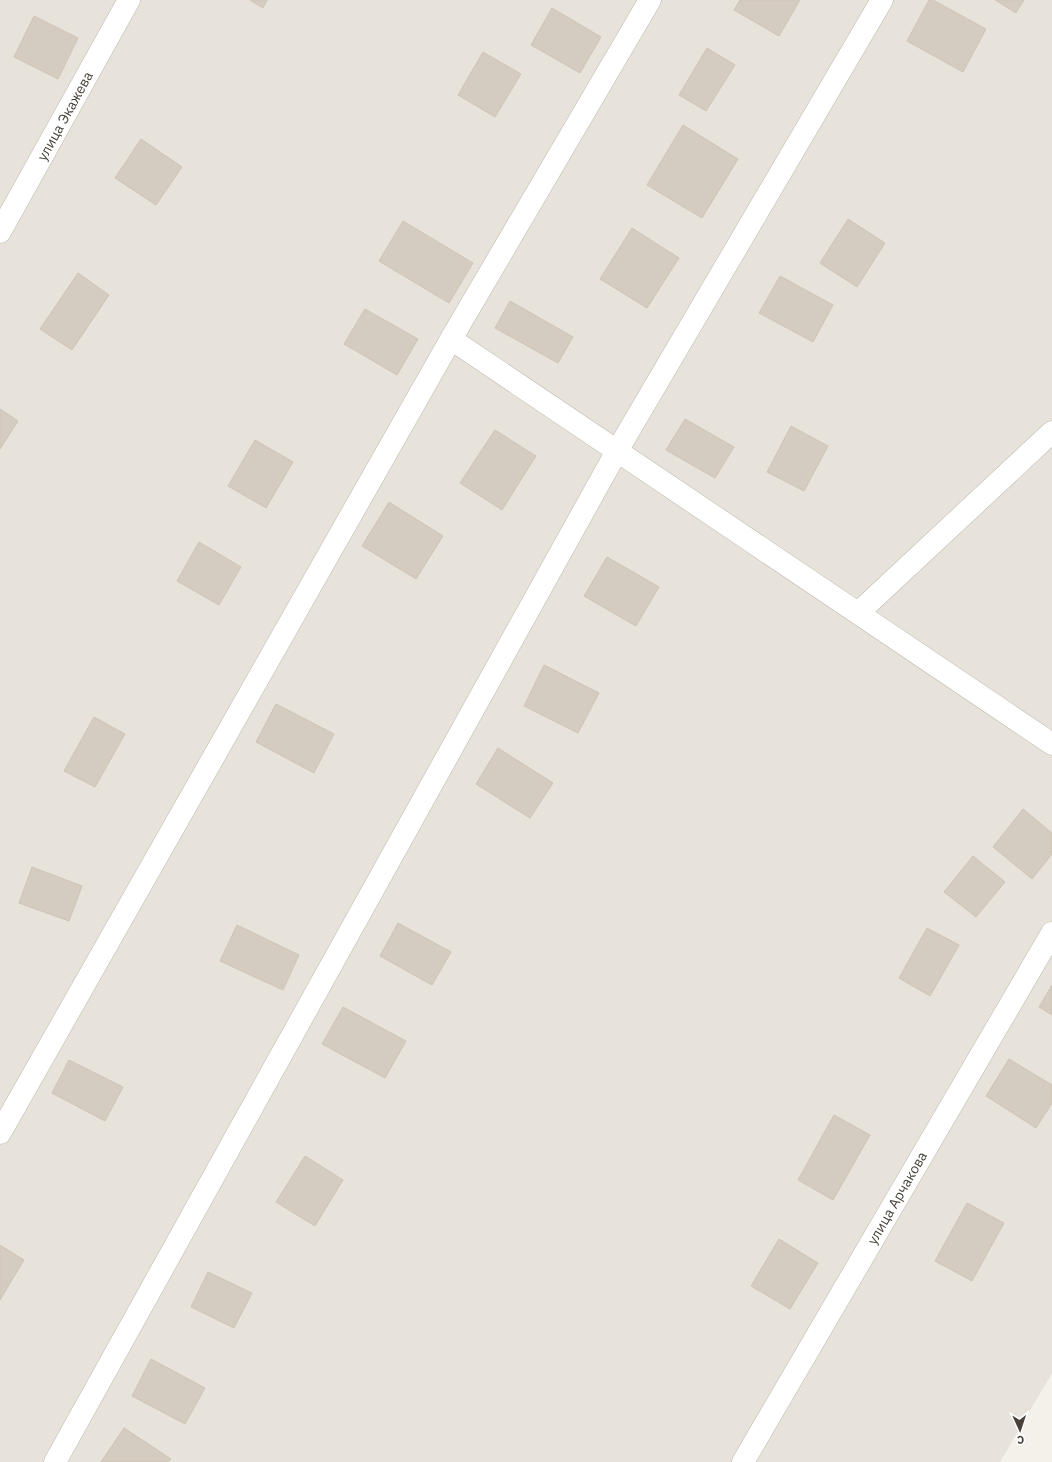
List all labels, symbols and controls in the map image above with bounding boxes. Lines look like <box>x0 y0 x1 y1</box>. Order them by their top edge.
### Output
street label: улица Экажева <box>33 68 97 164</box>
street label: улица Арчакова <box>863 1148 931 1248</box>
north arrow <box>1000 1410 1040 1450</box>
text: С <box>1017 1433 1024 1447</box>

